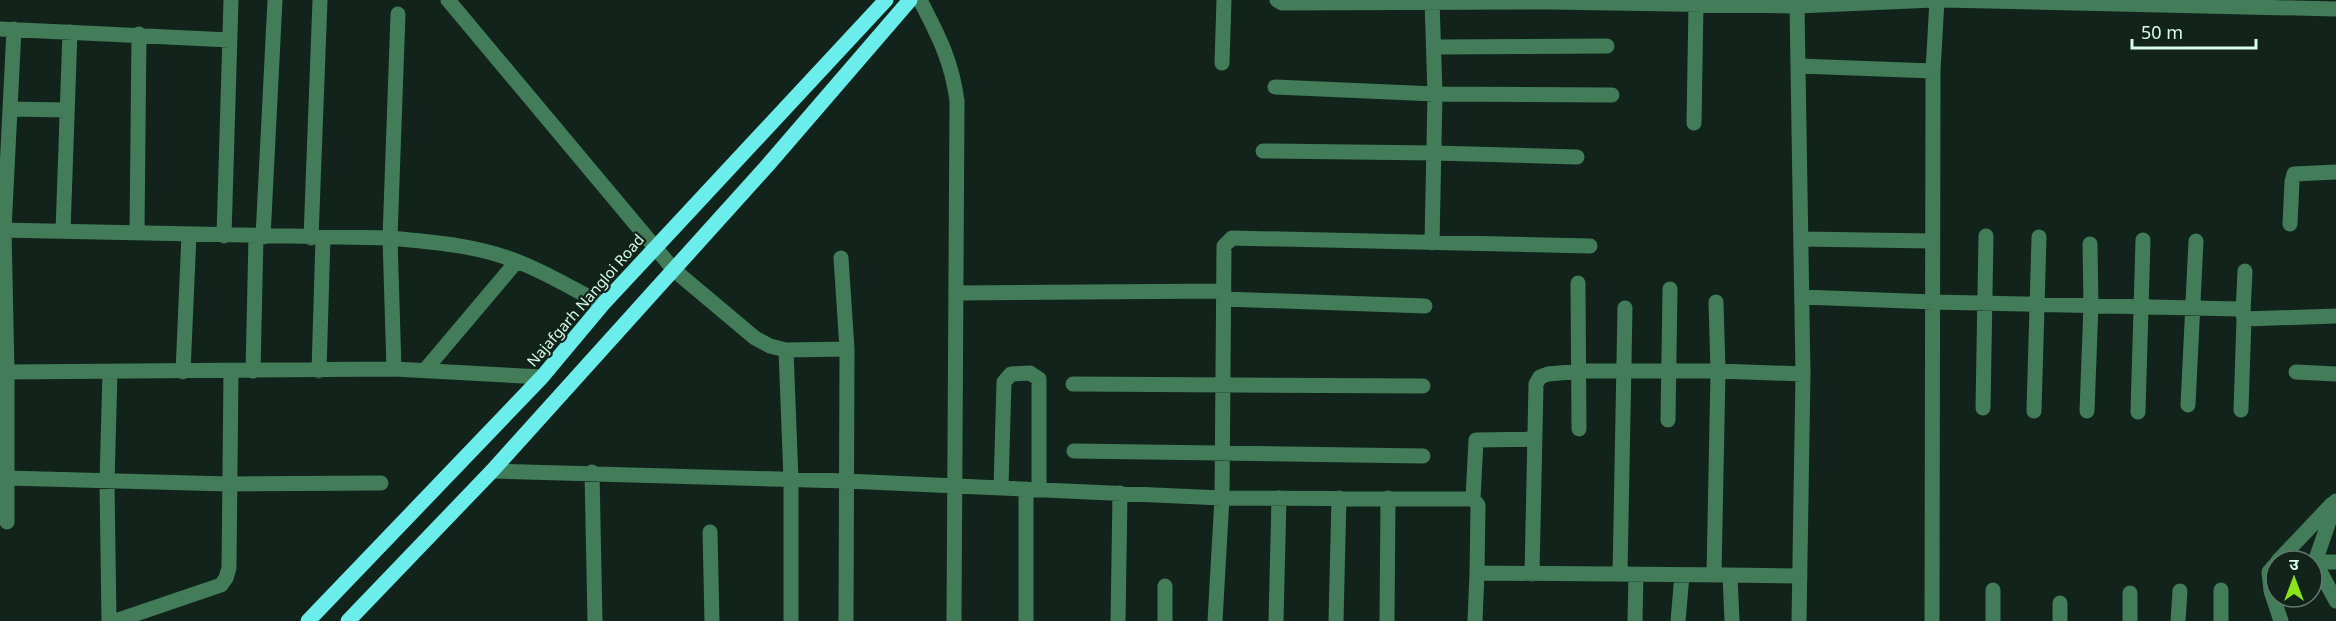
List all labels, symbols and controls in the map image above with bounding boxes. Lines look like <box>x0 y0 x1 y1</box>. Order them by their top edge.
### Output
scale bar <box>2132 12 2256 50</box>
text: 50 m <box>2141 20 2183 44</box>
street label: Najafgarh Nangloi Road <box>522 230 648 370</box>
north arrow <box>2264 549 2324 609</box>
text: उ <box>2289 553 2299 575</box>

